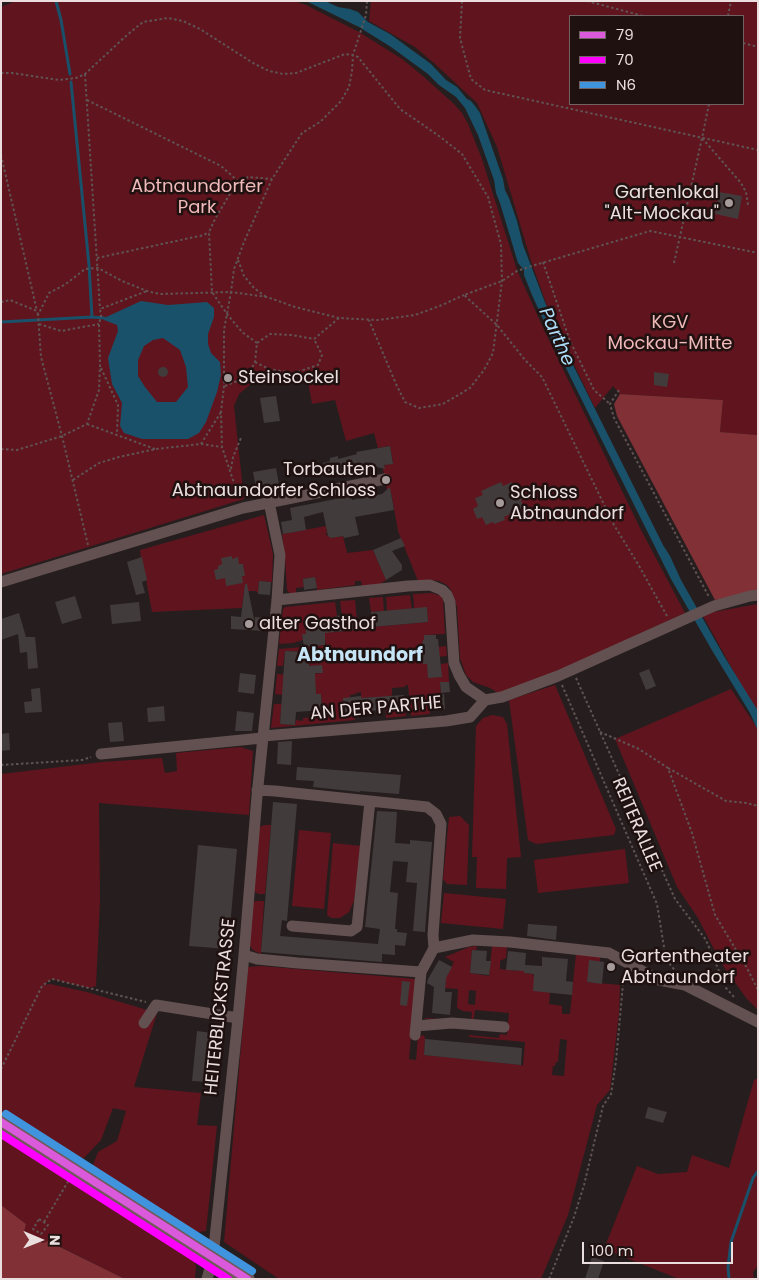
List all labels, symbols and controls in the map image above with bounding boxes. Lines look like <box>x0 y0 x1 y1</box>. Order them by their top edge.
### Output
legend <box>569 15 744 105</box>
text: 79 <box>616 24 634 45</box>
text: 70 <box>616 49 634 70</box>
text: N6 <box>616 74 636 95</box>
park label: Abtnaundorfer Park <box>131 176 263 218</box>
place label: Gartenlokal "Alt-Mockau" <box>605 182 719 224</box>
marker: Gartenlokal "Alt-Mockau" <box>723 197 735 209</box>
water label: Parthe <box>533 304 579 370</box>
park label: KGV Mockau-Mitte <box>607 312 733 354</box>
place label: Steinsockel <box>238 367 339 389</box>
marker: Steinsockel <box>222 372 234 384</box>
place label: Torbauten Abtnaundorfer Schloss <box>172 459 376 502</box>
marker: Torbauten Abtnaundorfer Schloss <box>380 474 392 486</box>
place label: Schloss Abtnaundorf <box>510 482 624 524</box>
marker: Schloss Abtnaundorf <box>494 497 506 509</box>
place label: alter Gasthof <box>259 613 376 635</box>
marker: alter Gasthof <box>243 618 255 630</box>
district label: Abtnaundorf <box>297 645 423 667</box>
street label: AN DER PARTHE <box>309 692 443 726</box>
street label: REITERALLEE <box>606 774 666 876</box>
street label: HEITERBLICKSTRASSE <box>201 918 241 1096</box>
place label: Gartentheater Abtnaundorf <box>621 946 749 989</box>
marker: Gartentheater Abtnaundorf <box>605 961 617 973</box>
north arrow <box>15 1215 65 1265</box>
scale bar <box>584 1232 735 1264</box>
text: N <box>45 1235 65 1246</box>
text: 100 m <box>590 1240 633 1261</box>

